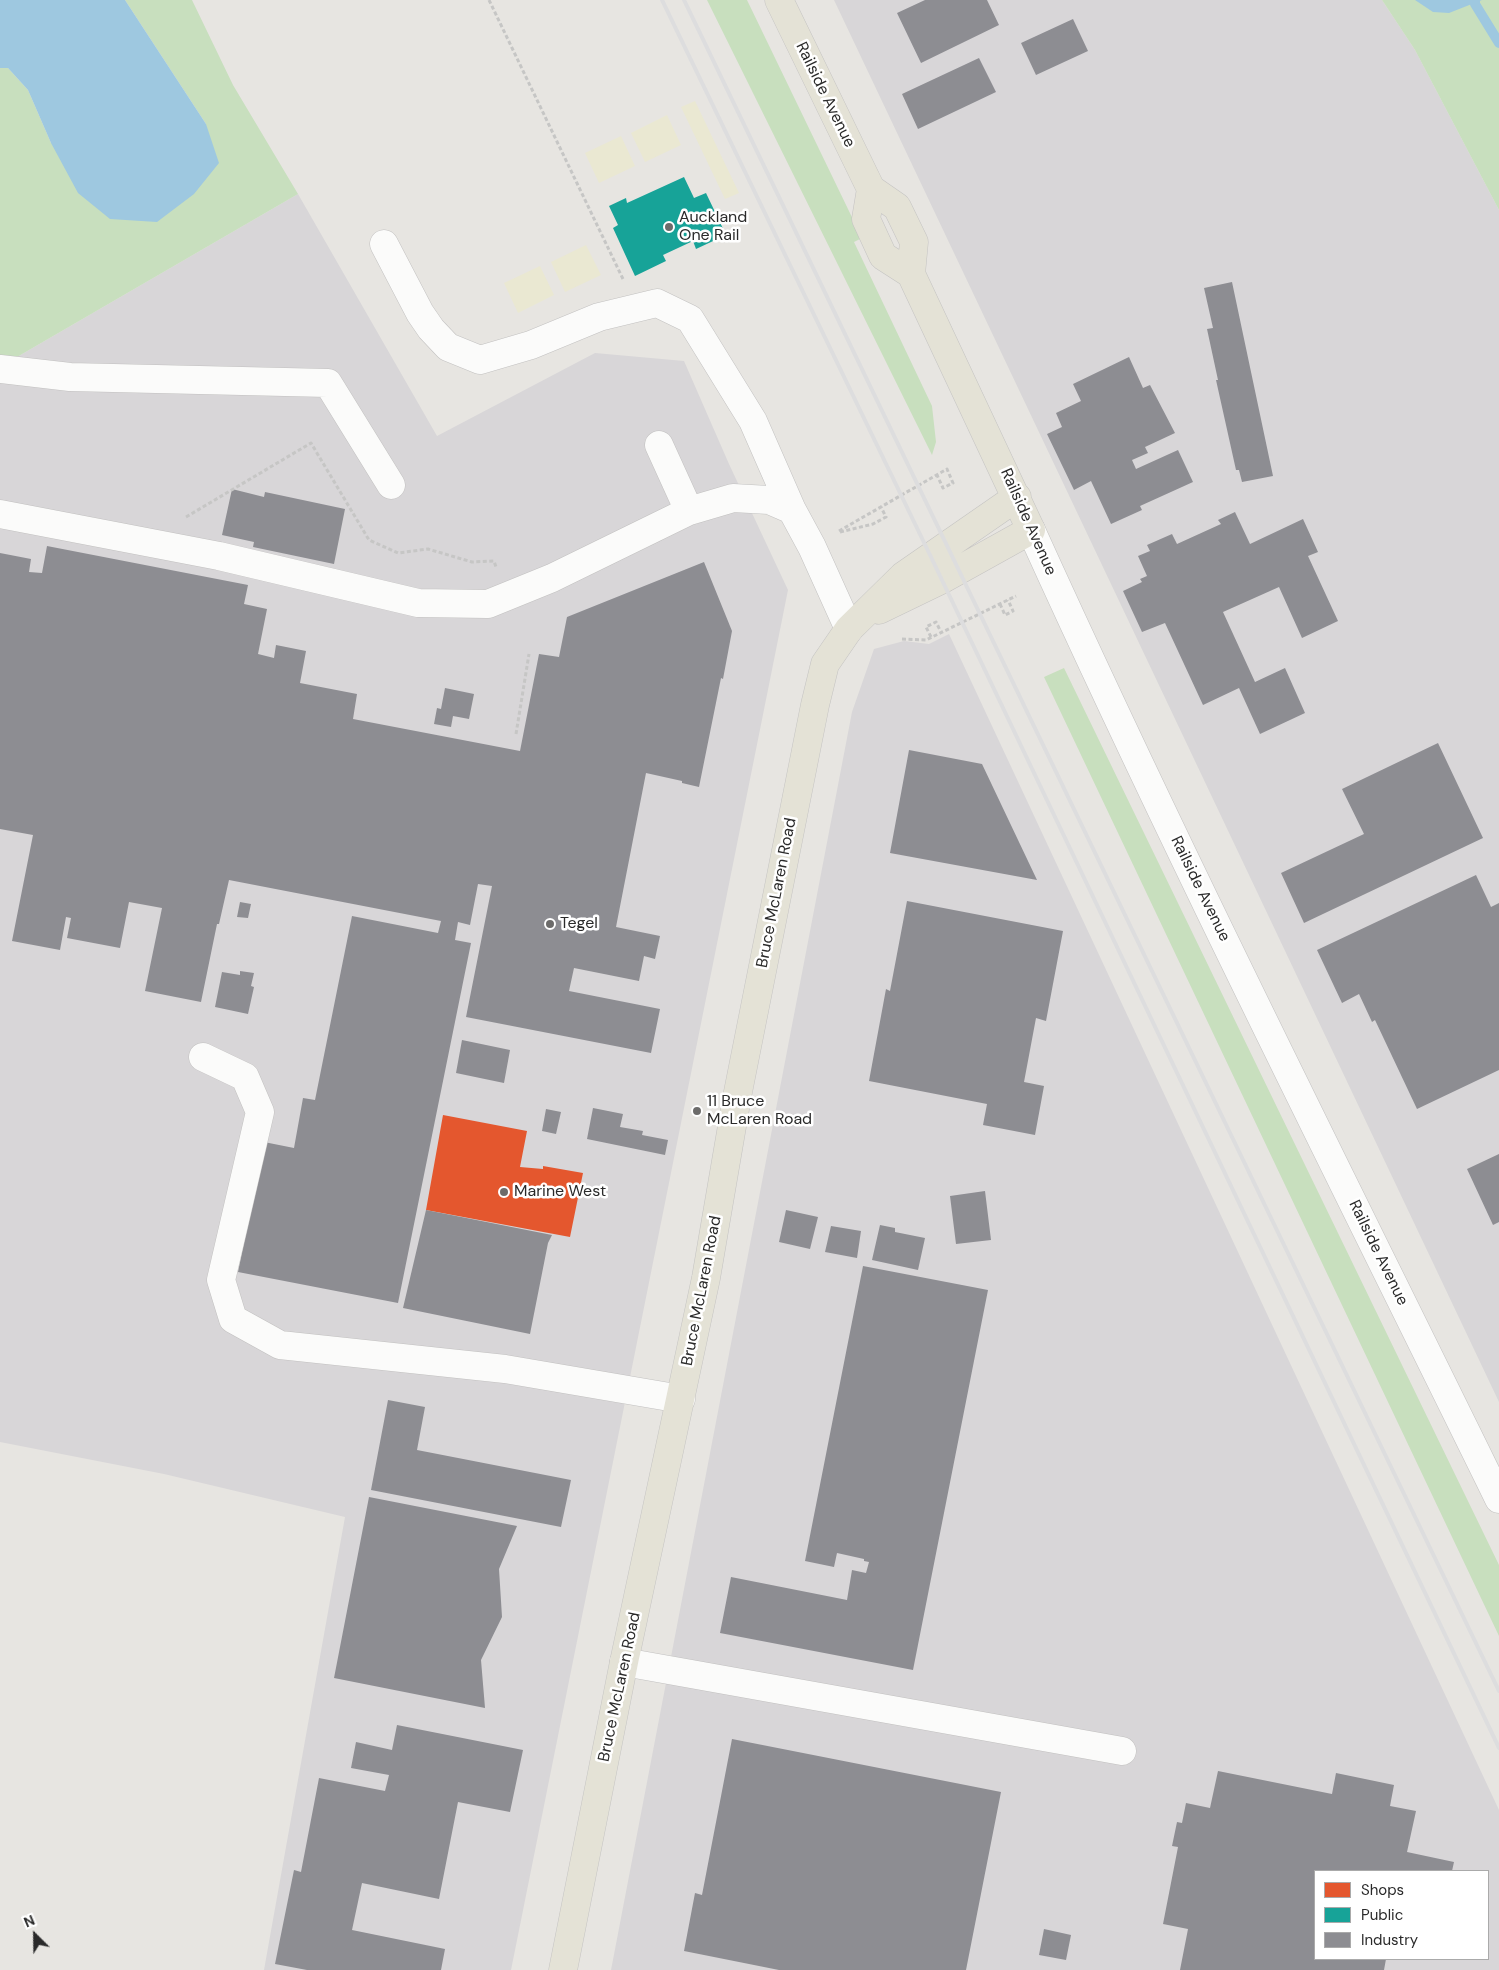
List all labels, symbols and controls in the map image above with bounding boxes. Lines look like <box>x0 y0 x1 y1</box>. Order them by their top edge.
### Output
street label: Railside Avenue <box>791 39 859 151</box>
place label: Auckland One Rail <box>679 208 747 246</box>
marker: Auckland One Rail <box>663 221 675 233</box>
street label: Railside Avenue <box>996 466 1060 578</box>
street label: Bruce McLaren Road <box>753 816 801 970</box>
street label: Railside Avenue <box>1166 833 1234 945</box>
place label: Tegel <box>560 914 598 934</box>
marker: Tegel <box>544 918 556 930</box>
place label: 11 Bruce McLaren Road <box>707 1092 812 1130</box>
marker: 11 Bruce McLaren Road <box>691 1105 703 1117</box>
place label: Marine West <box>514 1182 606 1202</box>
marker: Marine West <box>498 1186 510 1198</box>
street label: Railside Avenue <box>1344 1197 1412 1309</box>
street label: Bruce McLaren Road <box>678 1214 726 1368</box>
street label: Bruce McLaren Road <box>595 1610 645 1764</box>
legend <box>1314 1870 1489 1960</box>
text: Shops <box>1361 1880 1404 1900</box>
text: Public <box>1361 1905 1403 1925</box>
north arrow <box>10 1910 60 1960</box>
text: N <box>21 1911 37 1931</box>
text: Industry <box>1361 1930 1418 1950</box>

